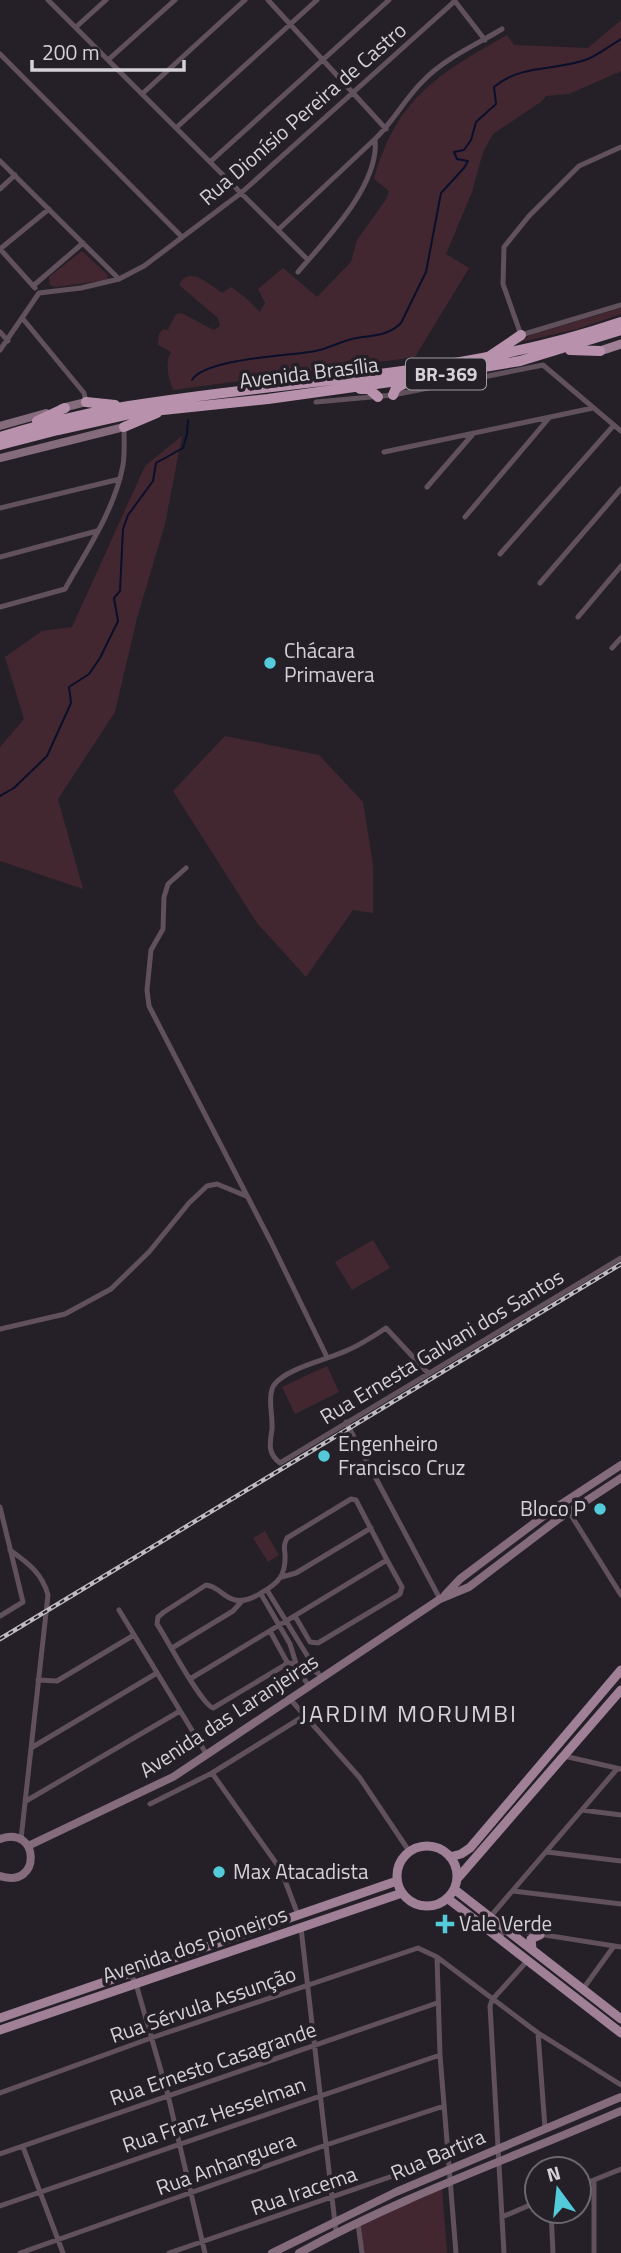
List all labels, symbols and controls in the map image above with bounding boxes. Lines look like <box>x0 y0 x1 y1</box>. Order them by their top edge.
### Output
street label: Rua Dionísio Pereira de Castro <box>192 14 413 212</box>
scale bar <box>32 28 184 72</box>
text: 200 m <box>42 36 99 68</box>
street label: Avenida Brasília <box>237 348 381 396</box>
road number: BR-369 <box>406 358 486 390</box>
place label: Chácara Primavera <box>284 634 375 690</box>
marker: Chácara Primavera <box>262 655 278 671</box>
street label: Rua Ernesta Galvani dos Santos <box>314 1260 569 1432</box>
place label: Engenheiro Francisco Cruz <box>338 1427 465 1483</box>
marker: Engenheiro Francisco Cruz <box>316 1448 332 1464</box>
place label: Bloco P <box>520 1492 586 1524</box>
marker: Bloco P <box>592 1501 608 1517</box>
street label: Avenida das Laranjeiras <box>133 1645 324 1785</box>
district label: JARDIM MORUMBI <box>300 1695 518 1731</box>
place label: Max Atacadista <box>233 1855 369 1887</box>
marker: Max Atacadista <box>211 1864 227 1880</box>
street label: Avenida dos Pioneiros <box>98 1897 292 1991</box>
place label: Vale Verde <box>459 1907 552 1939</box>
marker: Vale Verde <box>437 1916 453 1932</box>
street label: Rua Sérvula Assunção <box>105 1957 300 2051</box>
street label: Rua Ernesto Casagrande <box>105 2013 320 2113</box>
street label: Rua Franz Hesselman <box>118 2068 310 2160</box>
street label: Rua Bartira <box>385 2120 490 2188</box>
street label: Rua Anhanguera <box>151 2123 300 2203</box>
north arrow <box>523 2155 593 2225</box>
street label: Rua Iracema <box>247 2157 361 2223</box>
text: N <box>543 2157 564 2189</box>

